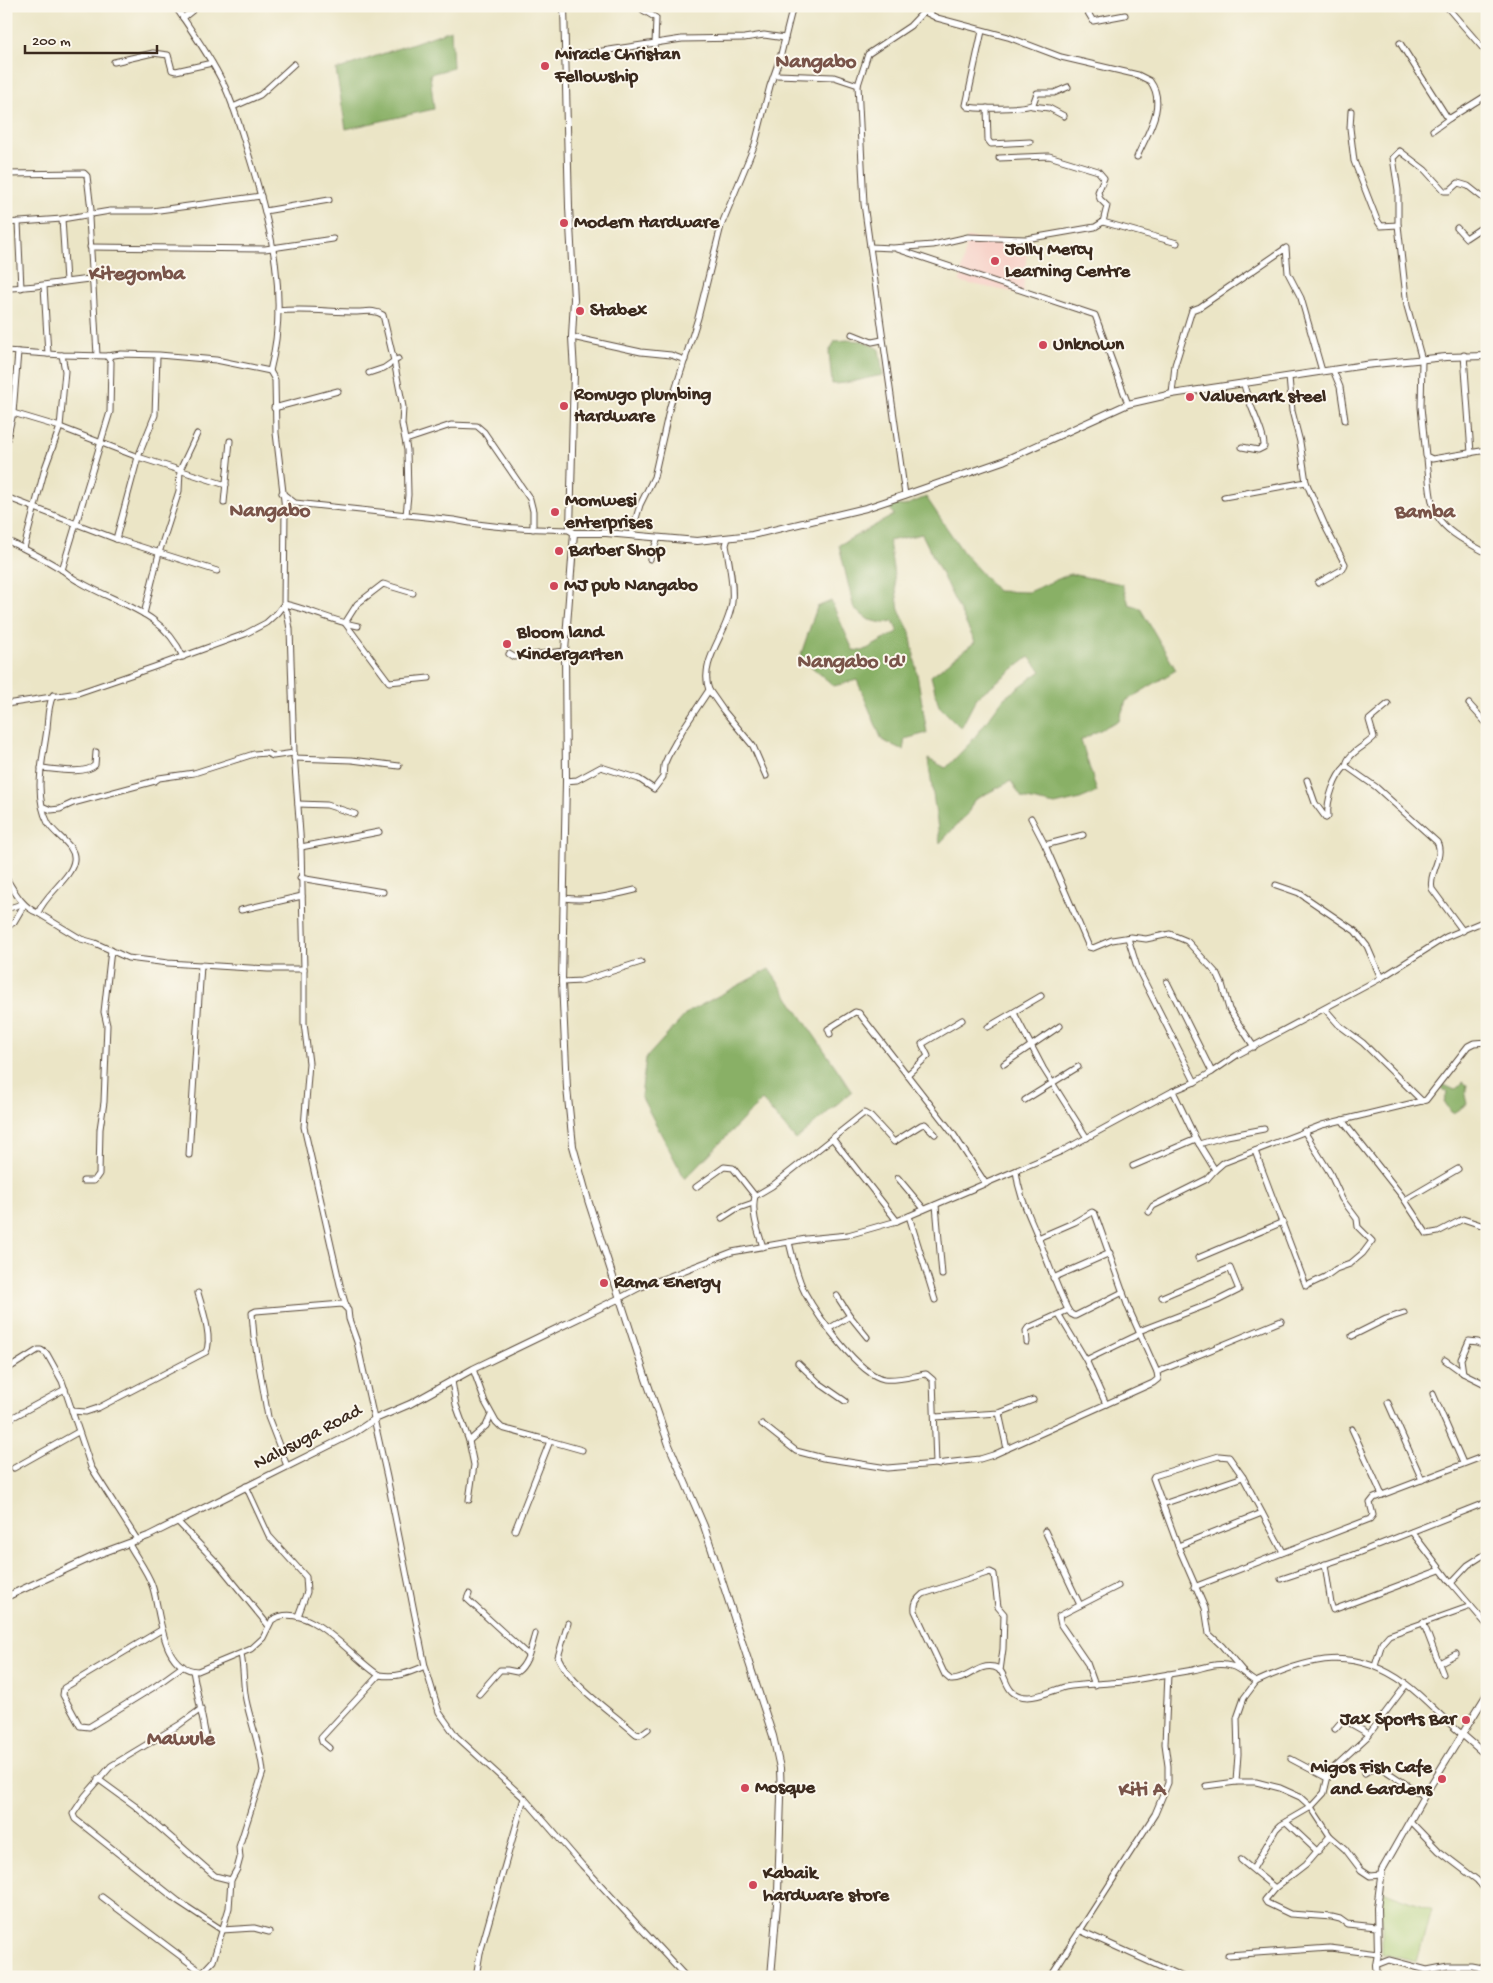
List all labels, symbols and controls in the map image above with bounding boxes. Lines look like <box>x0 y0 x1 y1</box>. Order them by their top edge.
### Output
scale bar <box>25 22 158 54</box>
text: 200 m <box>32 33 71 51</box>
place label: Miracle Christan Fellowship <box>554 44 681 89</box>
district label: Nangabo <box>776 51 857 76</box>
marker: Miracle Christan Fellowship <box>539 60 551 72</box>
place label: Modern Hardware <box>574 212 720 235</box>
marker: Modern Hardware <box>558 217 570 229</box>
place label: Jolly Mercy Learning Centre <box>1004 239 1131 284</box>
marker: Jolly Mercy Learning Centre <box>989 255 1001 267</box>
district label: Kitegomba <box>88 263 186 288</box>
place label: Stabex <box>590 300 648 323</box>
marker: Stabex <box>574 305 586 317</box>
place label: Unknown <box>1053 334 1125 357</box>
marker: Unknown <box>1037 339 1049 351</box>
place label: Romugo plumbing Hardware <box>573 384 712 429</box>
place label: Valuemark steel <box>1199 386 1326 409</box>
marker: Valuemark steel <box>1184 391 1196 403</box>
marker: Romugo plumbing Hardware <box>558 400 570 412</box>
place label: Momwesi enterprises <box>564 490 653 535</box>
district label: Nangabo <box>230 500 311 525</box>
district label: Bamba <box>1394 501 1456 526</box>
marker: Momwesi enterprises <box>549 506 561 518</box>
place label: Barber Shop <box>568 540 666 563</box>
marker: Barber Shop <box>553 545 565 557</box>
place label: MJ pub Nangabo <box>564 575 698 598</box>
marker: MJ pub Nangabo <box>548 580 560 592</box>
place label: Bloom land Kindergarten <box>516 622 624 667</box>
marker: Bloom land Kindergarten <box>501 638 513 650</box>
district label: Nangabo 'd' <box>798 651 906 676</box>
place label: Rama Energy <box>613 1272 721 1295</box>
marker: Rama Energy <box>598 1277 610 1289</box>
street label: Nalusuga Road <box>250 1399 368 1476</box>
place label: Jax Sports Bar <box>1339 1709 1458 1732</box>
marker: Jax Sports Bar <box>1460 1714 1472 1726</box>
district label: Mawule <box>147 1728 216 1753</box>
place label: Migos Fish Cafe and Gardens <box>1311 1757 1433 1802</box>
marker: Migos Fish Cafe and Gardens <box>1436 1773 1448 1785</box>
place label: Mosque <box>755 1777 816 1800</box>
district label: Kiti A <box>1118 1779 1167 1804</box>
marker: Mosque <box>739 1782 751 1794</box>
place label: Kabaik hardware store <box>762 1863 890 1908</box>
marker: Kabaik hardware store <box>747 1879 759 1891</box>

